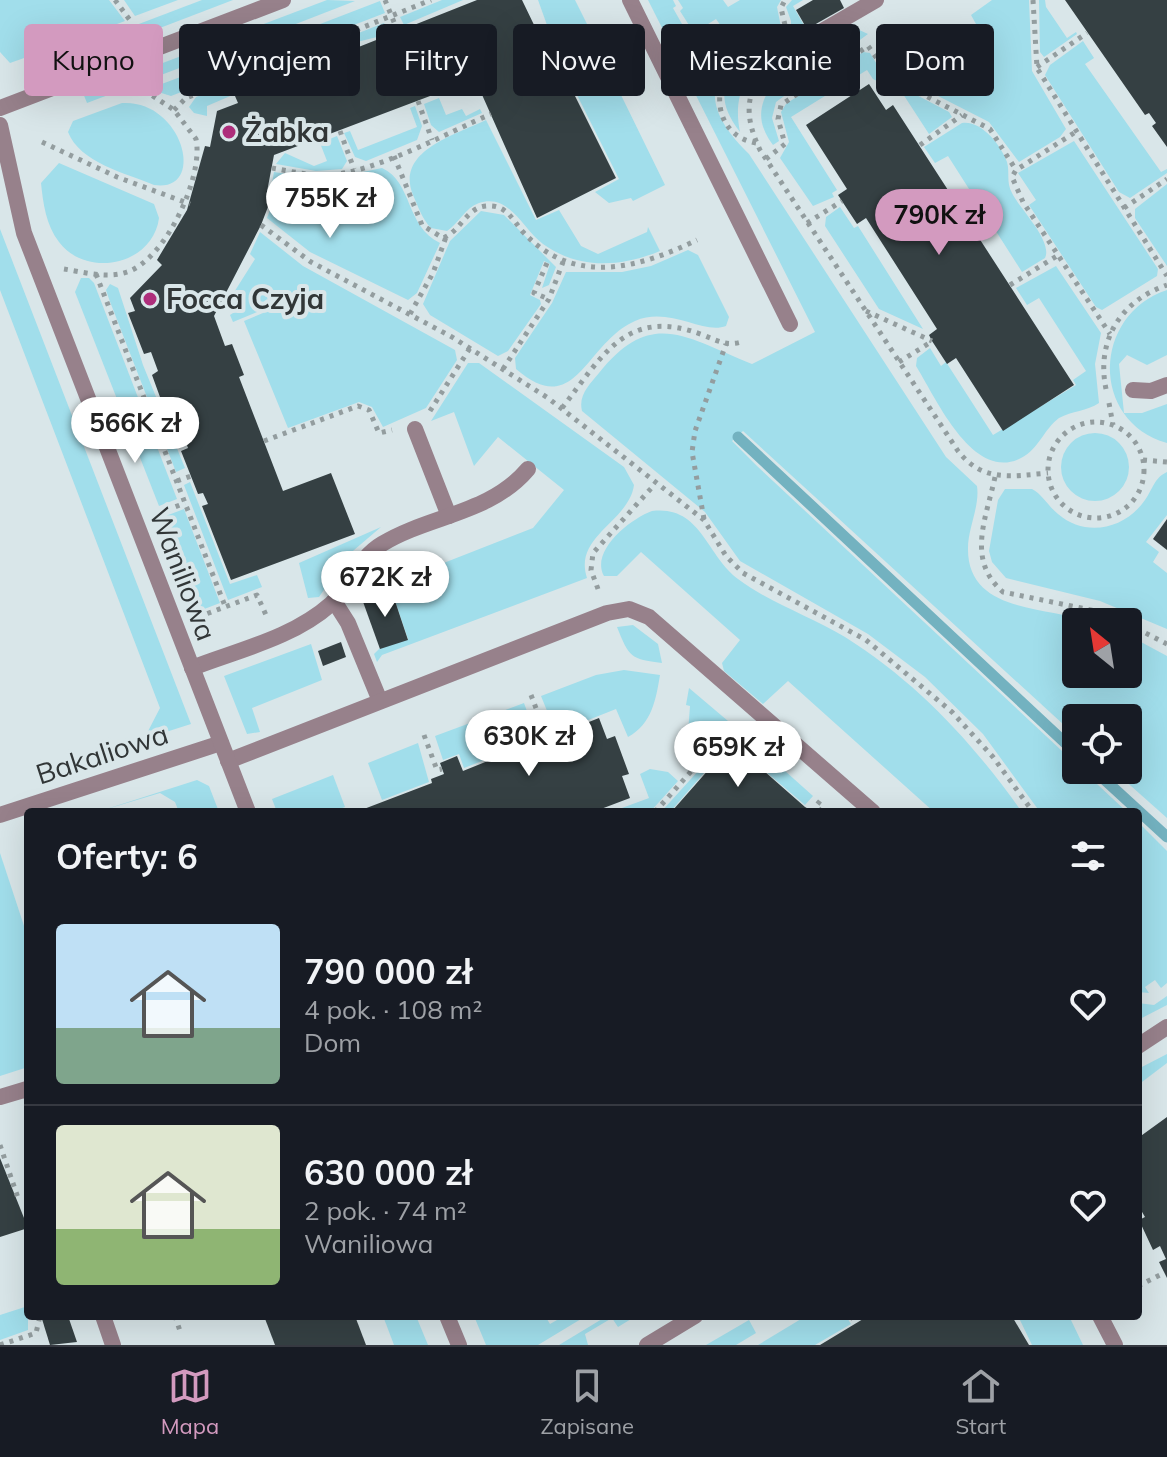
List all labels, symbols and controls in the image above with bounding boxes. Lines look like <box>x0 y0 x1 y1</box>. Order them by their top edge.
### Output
chip: Kupno <box>24 24 163 96</box>
chip: Wynajem <box>179 24 360 96</box>
chip: Filtry <box>376 24 497 96</box>
chip: Nowe <box>513 24 645 96</box>
chip: Mieszkanie <box>661 24 860 96</box>
chip: Dom <box>876 24 994 96</box>
place label: Żabka <box>245 114 329 149</box>
marker: Żabka <box>220 123 238 141</box>
pin: 755K zł <box>256 172 404 240</box>
text: 755K zł <box>284 181 376 214</box>
pin: 790K zł <box>865 189 1013 257</box>
text: 790K zł <box>893 198 985 231</box>
place label: Focca Czyja <box>166 281 324 316</box>
marker: Focca Czyja <box>141 290 159 308</box>
pin: 566K zł <box>61 397 209 465</box>
text: 566K zł <box>89 406 181 439</box>
street label: Waniliowa <box>142 502 225 645</box>
pin: 672K zł <box>311 551 459 619</box>
text: 672K zł <box>339 560 431 593</box>
north arrow <box>1062 608 1142 688</box>
map controls <box>1062 608 1142 784</box>
button: locate <box>1062 704 1142 784</box>
pin: 630K zł <box>455 710 603 778</box>
street label: Bakaliowa <box>31 716 172 791</box>
text: 630K zł <box>483 719 575 752</box>
pin: 659K zł <box>664 721 812 789</box>
text: 659K zł <box>692 730 784 763</box>
icon: filters <box>1066 834 1110 878</box>
text: Oferty: 6 <box>56 835 198 878</box>
text: 790 000 zł <box>304 950 472 993</box>
icon: home <box>120 956 216 1052</box>
icon: heart <box>1066 982 1110 1026</box>
text: 4 pok. · 108 m² <box>304 993 482 1026</box>
text: Dom <box>304 1026 361 1059</box>
text: 630 000 zł <box>304 1151 472 1194</box>
icon: home <box>120 1157 216 1253</box>
icon: heart <box>1066 1183 1110 1227</box>
text: 2 pok. · 74 m² <box>304 1194 467 1227</box>
text: Waniliowa <box>304 1227 433 1260</box>
tab: Mapa <box>161 1364 219 1440</box>
tab: Zapisane <box>541 1364 634 1440</box>
tab: Start <box>955 1364 1006 1440</box>

